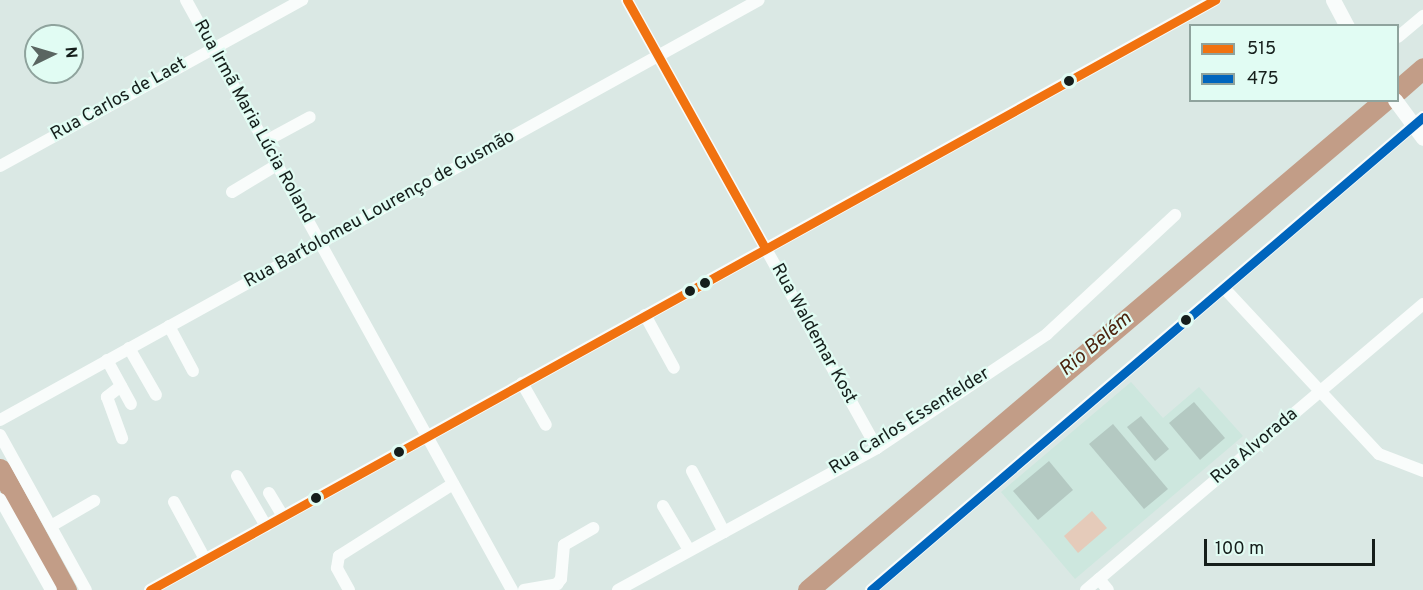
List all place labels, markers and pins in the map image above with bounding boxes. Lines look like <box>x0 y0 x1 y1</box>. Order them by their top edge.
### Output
unlabelled marker <box>1063 75 1075 87</box>
unlabelled marker <box>699 277 711 289</box>
unlabelled marker <box>684 285 696 297</box>
unlabelled marker <box>1180 314 1192 326</box>
unlabelled marker <box>393 446 405 458</box>
unlabelled marker <box>310 492 322 504</box>

